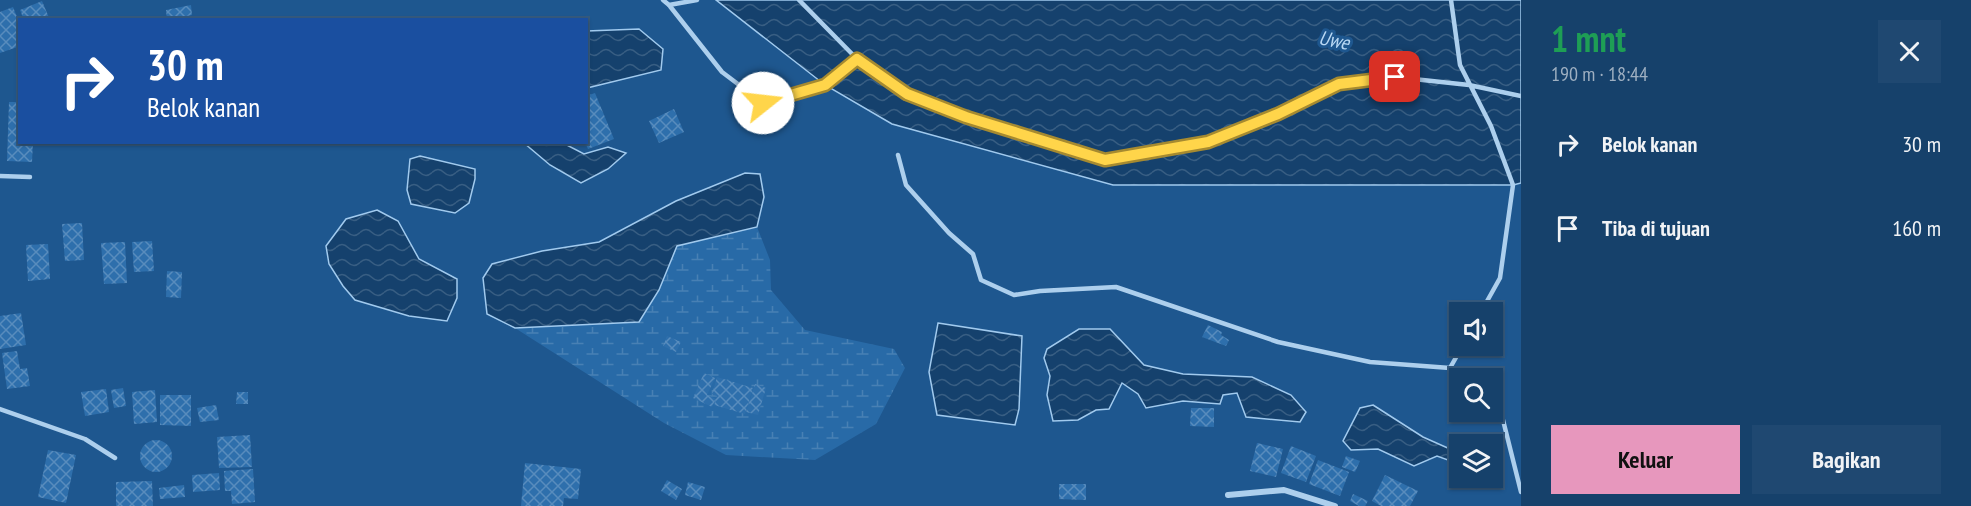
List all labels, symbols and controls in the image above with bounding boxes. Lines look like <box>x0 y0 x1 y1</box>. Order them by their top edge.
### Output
text: 1 mnt <box>1551 15 1626 62</box>
button: close <box>1878 20 1941 83</box>
water label: Uwe <box>1317 24 1353 56</box>
text: 30 m <box>147 37 224 92</box>
icon: right <box>48 42 126 120</box>
pin <box>1369 51 1420 102</box>
icon: arrive <box>1378 60 1411 93</box>
text: 190 m · 18:44 <box>1551 61 1648 87</box>
position arrow <box>731 71 795 135</box>
text: Belok kanan <box>147 90 260 124</box>
icon: right <box>1551 128 1584 161</box>
text: Belok kanan <box>1602 130 1697 158</box>
text: 30 m <box>1902 130 1941 158</box>
icon: arrive <box>1551 212 1584 245</box>
text: Tiba di tujuan <box>1602 214 1710 242</box>
text: 160 m <box>1892 214 1941 242</box>
map controls <box>1449 302 1503 488</box>
button: sound <box>1449 302 1503 356</box>
button: search <box>1449 368 1503 422</box>
button: Keluar <box>1551 425 1740 494</box>
button: Bagikan <box>1752 425 1941 494</box>
button: layers <box>1449 434 1503 488</box>

